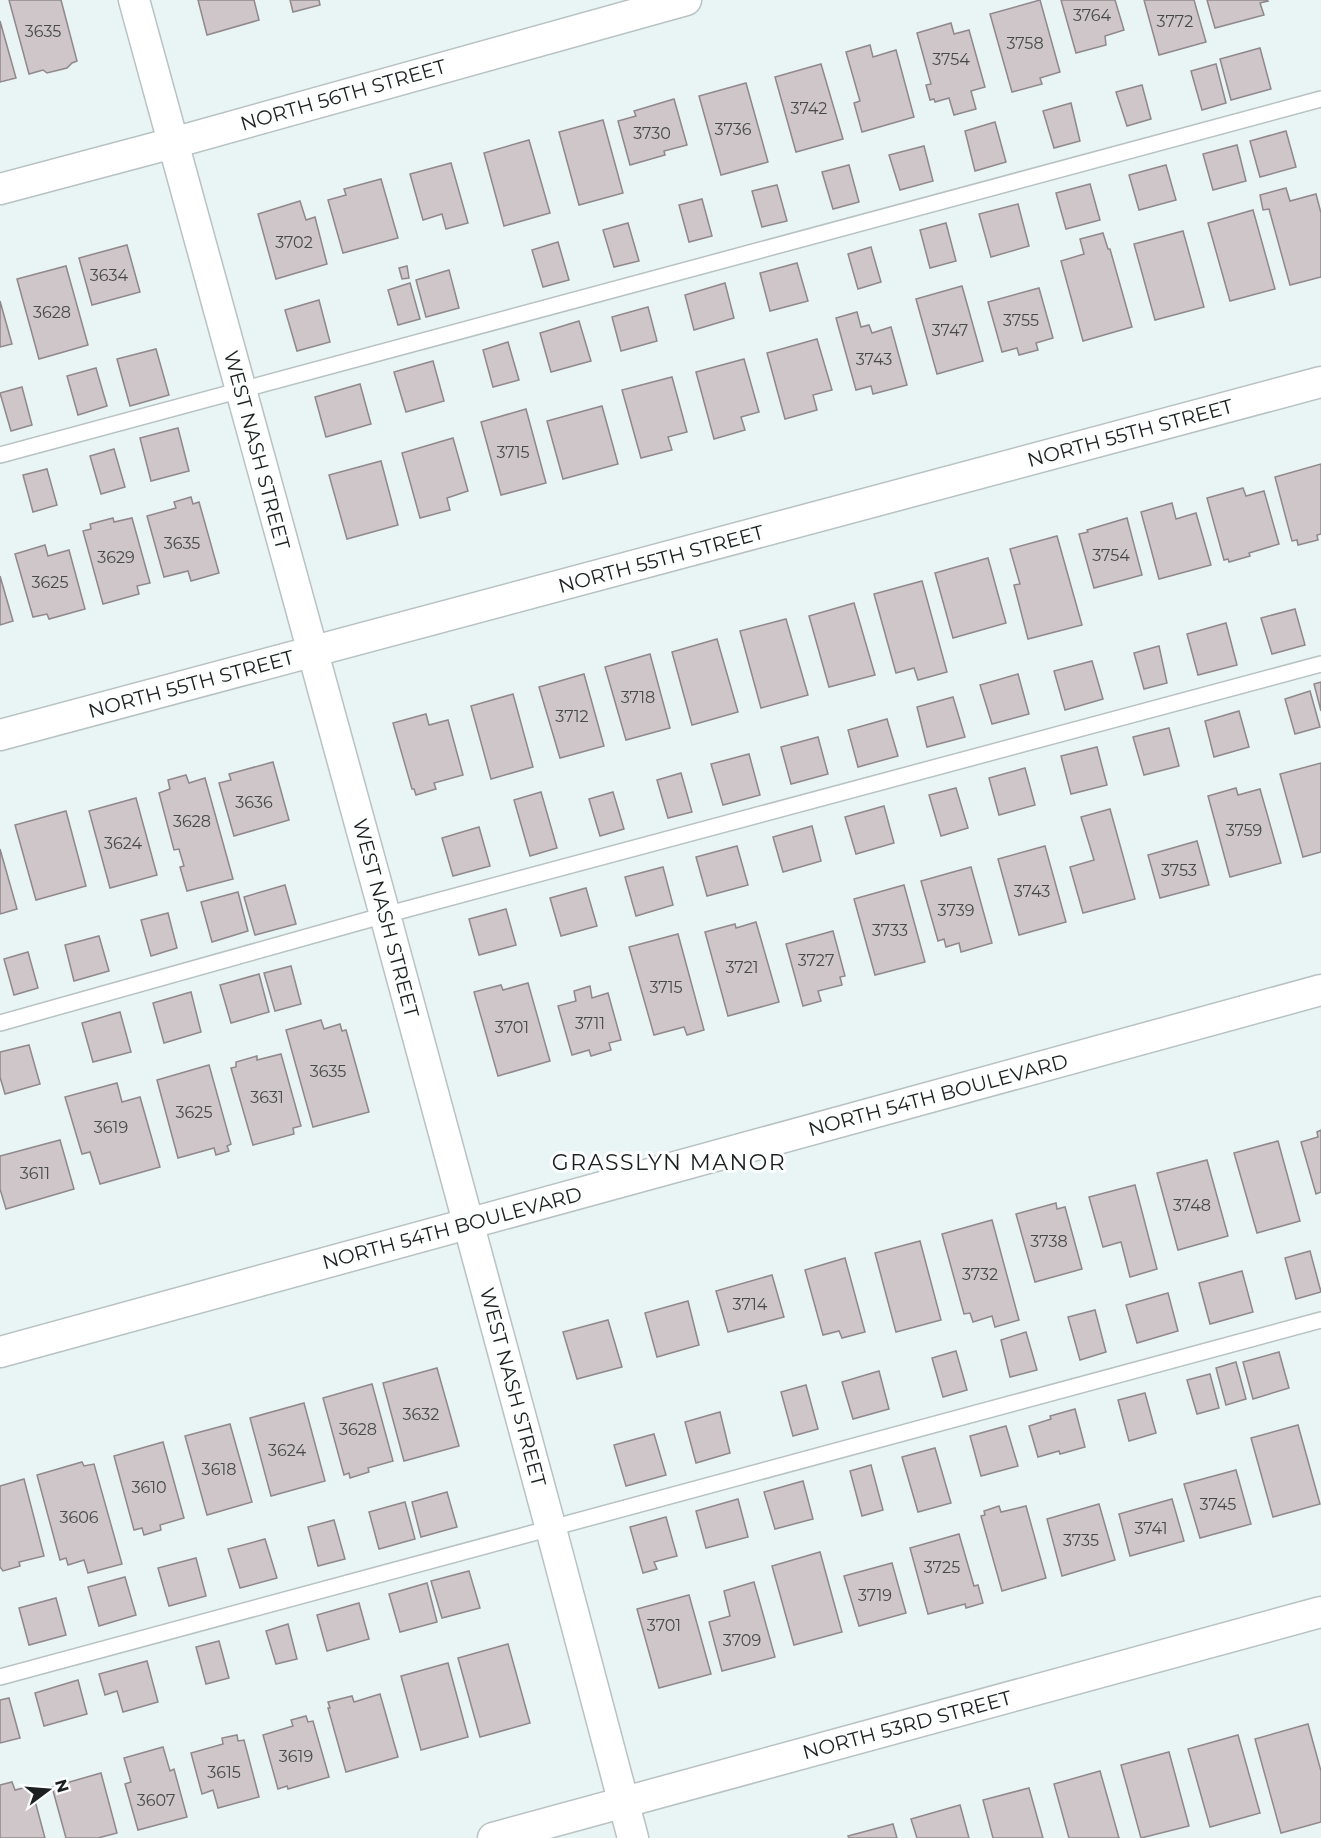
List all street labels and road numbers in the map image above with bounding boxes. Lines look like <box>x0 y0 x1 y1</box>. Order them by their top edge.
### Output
street label: NORTH 56TH STREET <box>237 54 449 136</box>
street label: WEST NASH STREET <box>219 348 295 553</box>
street label: NORTH 55TH STREET <box>1025 394 1236 472</box>
street label: NORTH 55TH STREET <box>556 520 767 598</box>
street label: NORTH 55TH STREET <box>86 645 297 723</box>
street label: WEST NASH STREET <box>348 816 424 1021</box>
street label: NORTH 54TH BOULEVARD <box>805 1049 1071 1141</box>
street label: NORTH 54TH BOULEVARD <box>319 1182 585 1274</box>
street label: WEST NASH STREET <box>475 1285 551 1490</box>
street label: NORTH 53RD STREET <box>800 1685 1015 1764</box>

